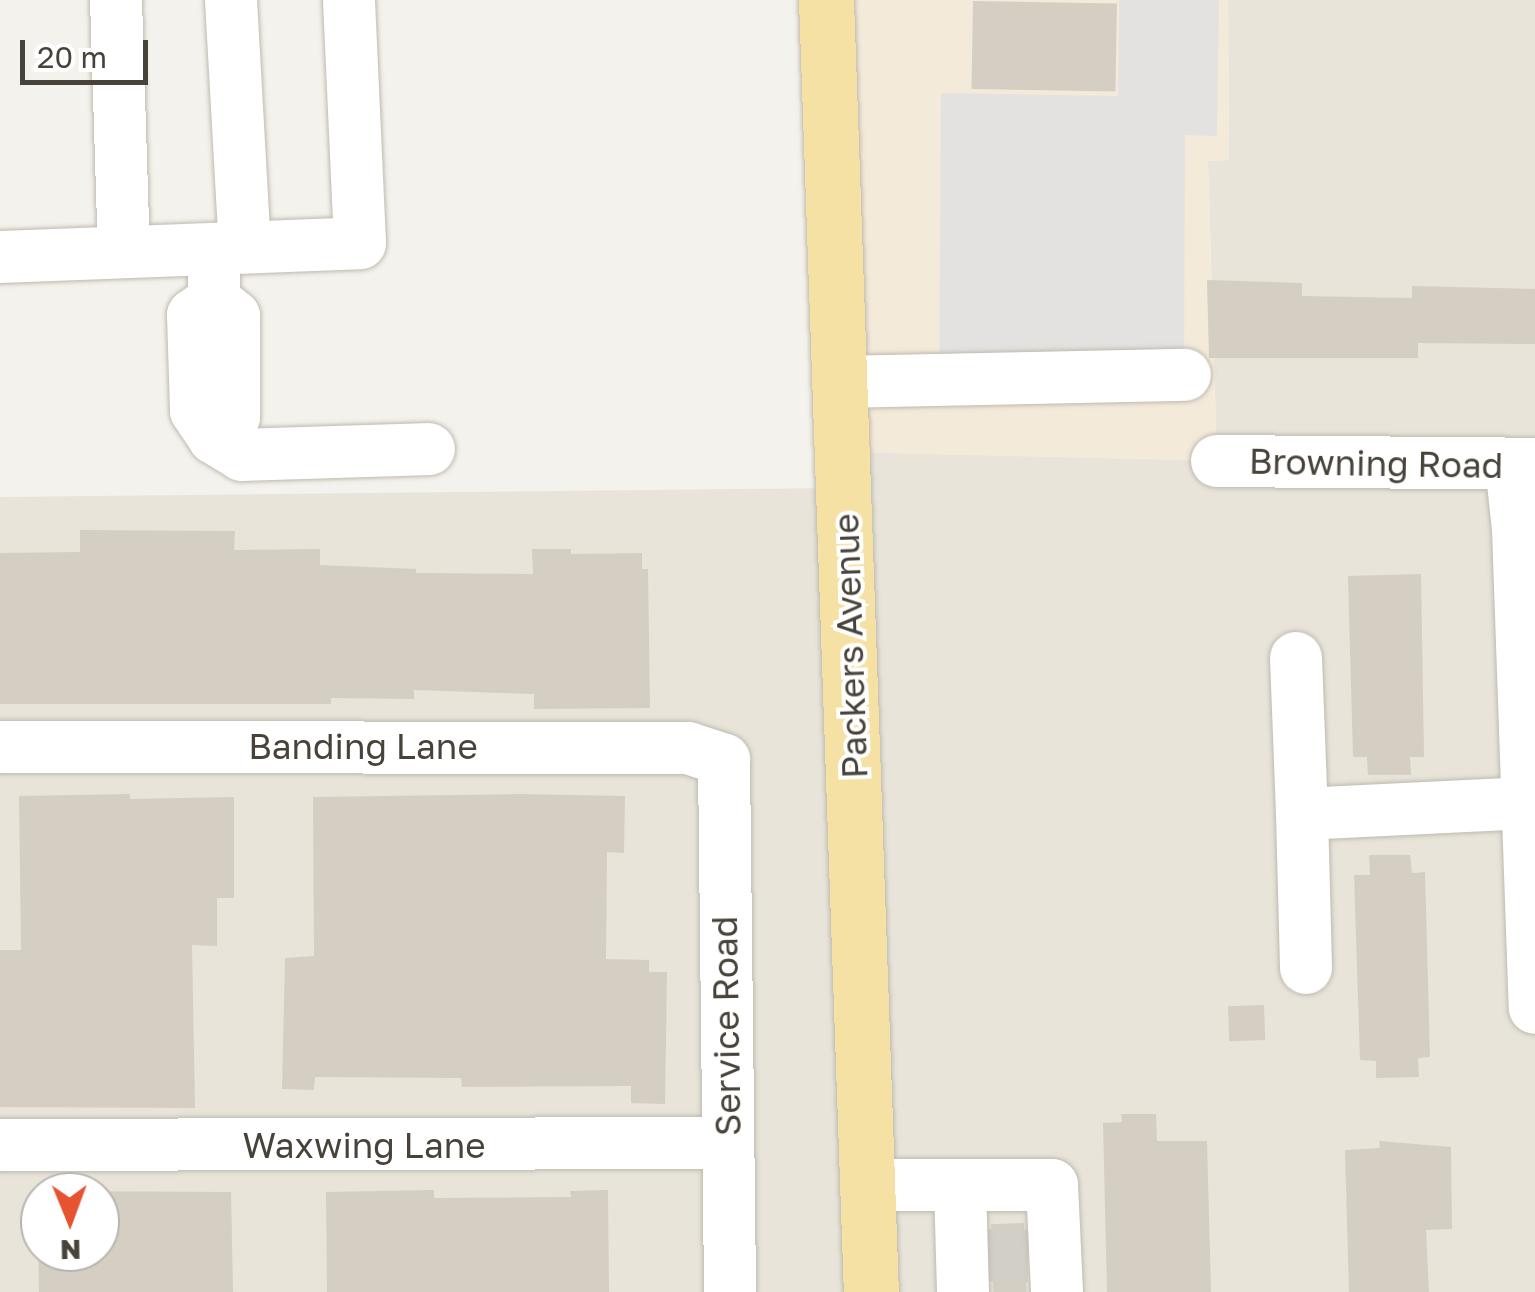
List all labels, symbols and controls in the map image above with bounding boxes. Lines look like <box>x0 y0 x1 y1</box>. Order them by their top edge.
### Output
scale bar <box>25 20 152 82</box>
text: 20 m <box>37 39 107 75</box>
street label: Browning Road <box>1249 440 1503 486</box>
street label: Packers Avenue <box>824 513 876 779</box>
street label: Banding Lane <box>248 725 478 767</box>
street label: Service Road <box>703 916 749 1136</box>
street label: Waxwing Lane <box>242 1124 486 1166</box>
north arrow <box>20 1172 120 1272</box>
text: N <box>60 1234 81 1267</box>

